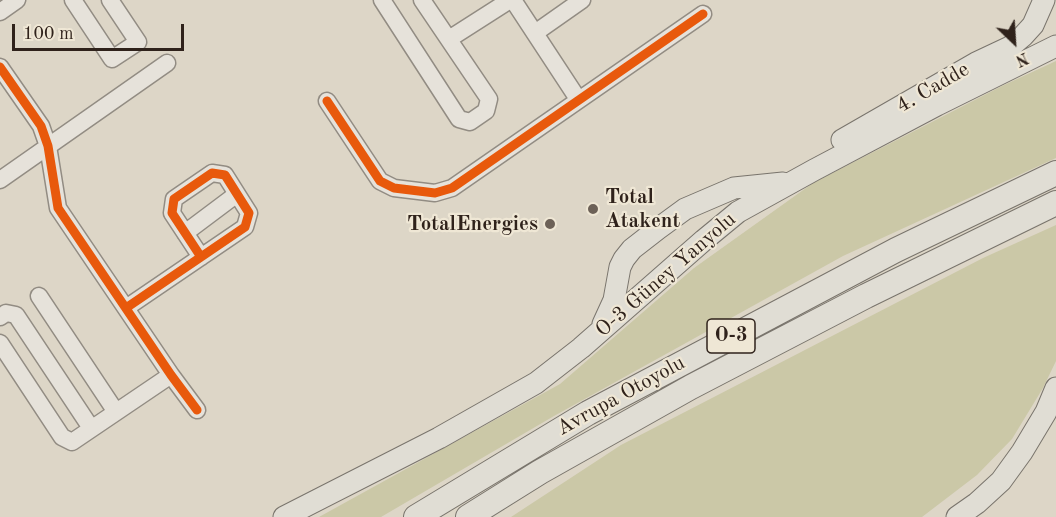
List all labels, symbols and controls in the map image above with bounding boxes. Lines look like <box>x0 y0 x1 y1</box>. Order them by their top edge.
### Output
scale bar <box>15 12 188 50</box>
north arrow <box>984 12 1044 72</box>
text: 100 m <box>23 25 74 43</box>
text: N <box>1013 48 1031 68</box>
street label: 4. Cadde <box>892 57 974 119</box>
place label: Total Atakent <box>605 184 680 234</box>
marker: Total Atakent <box>586 202 600 216</box>
street label: O-3 Güney Yanyolu <box>591 207 741 343</box>
place label: TotalEnergies <box>407 211 538 237</box>
marker: TotalEnergies <box>543 217 557 231</box>
road number: O-3 <box>707 319 755 353</box>
street label: Avrupa Otoyolu <box>552 350 690 442</box>

